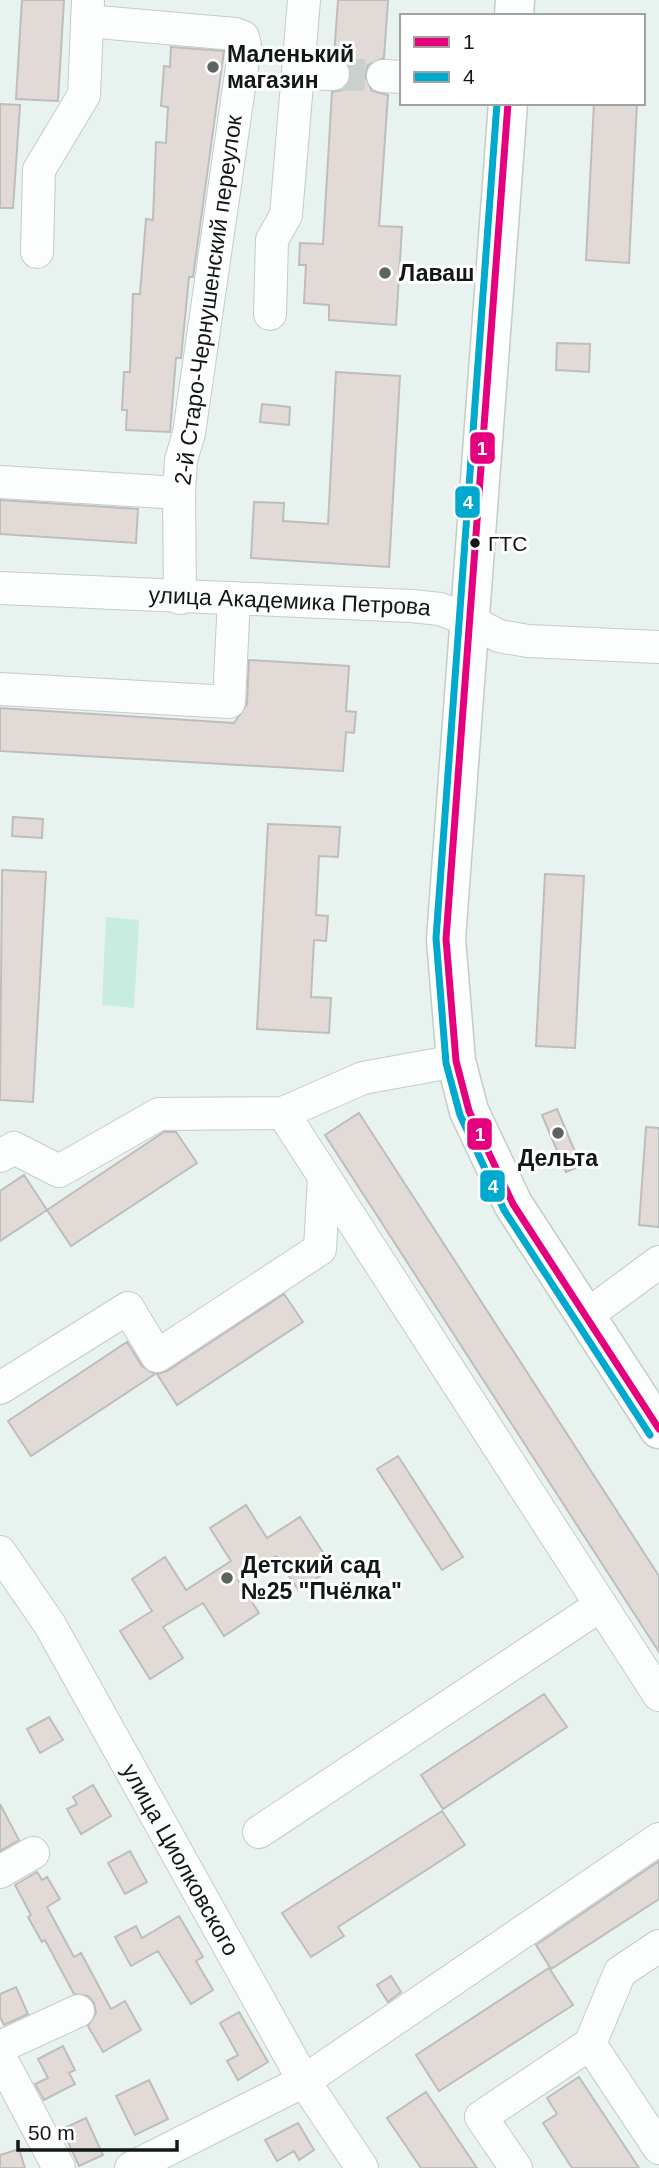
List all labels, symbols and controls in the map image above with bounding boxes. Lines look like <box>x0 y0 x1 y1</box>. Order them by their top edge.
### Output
legend <box>400 14 645 105</box>
text: 1 <box>463 30 475 53</box>
place label: Маленький магазин <box>227 41 354 93</box>
marker: Маленький магазин <box>205 59 221 75</box>
text: 4 <box>463 65 475 88</box>
street label: 2-й Старо-Чернушенский переулок <box>169 112 247 487</box>
place label: Лаваш <box>399 260 474 286</box>
marker: Лаваш <box>377 265 393 281</box>
line badge: 1 <box>469 431 496 465</box>
text: 1 <box>477 438 488 459</box>
line badge: 4 <box>454 485 481 519</box>
text: 4 <box>463 492 474 513</box>
place label: ГТС <box>488 532 527 555</box>
marker: ГТС <box>468 536 482 550</box>
street label: улица Академика Петрова <box>148 582 432 621</box>
line badge: 1 <box>466 1117 493 1151</box>
text: 1 <box>475 1124 486 1145</box>
marker: Дельта <box>550 1125 566 1141</box>
place label: Дельта <box>518 1145 598 1171</box>
line badge: 4 <box>479 1169 506 1203</box>
text: 4 <box>488 1176 499 1197</box>
place label: Детский сад №25 "Пчёлка" <box>241 1552 402 1604</box>
marker: Детский сад №25 "Пчёлка" <box>219 1570 235 1586</box>
street label: улица Циолковского <box>117 1759 244 1960</box>
scale bar <box>18 2108 177 2152</box>
text: 50 m <box>28 2121 75 2144</box>

